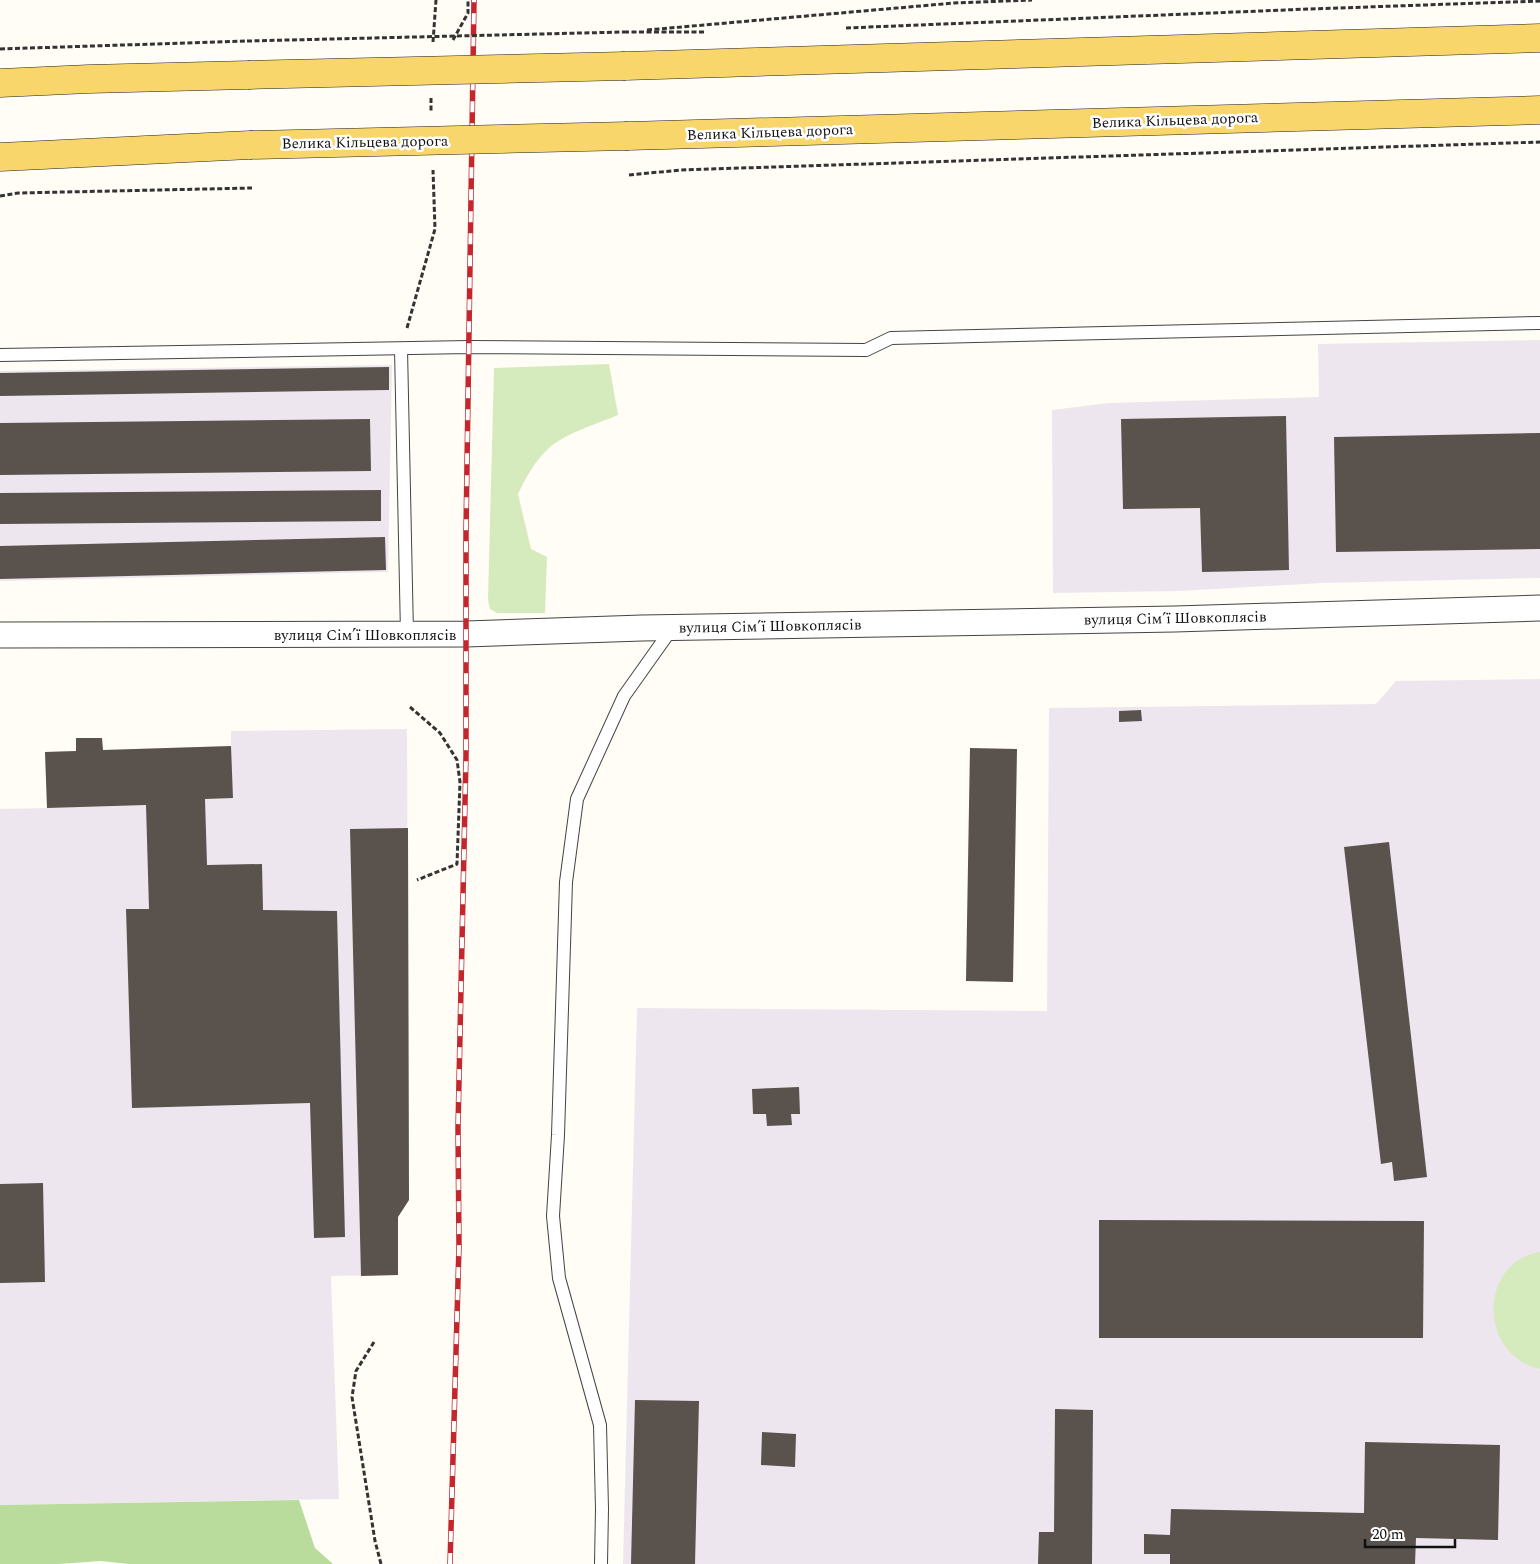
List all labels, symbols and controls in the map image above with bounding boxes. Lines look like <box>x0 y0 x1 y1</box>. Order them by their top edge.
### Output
street label: Велика Кільцева дорога <box>1091 106 1259 135</box>
street label: Велика Кільцева дорога <box>686 118 854 147</box>
street label: Велика Кільцева дорога <box>282 130 449 155</box>
street label: вулиця Сімʼї Шовкоплясів <box>1083 605 1267 632</box>
street label: вулиця Сімʼї Шовкоплясів <box>678 613 862 640</box>
street label: вулиця Сімʼї Шовкоплясів <box>274 624 457 647</box>
scale bar <box>1365 1516 1455 1548</box>
text: 20 m <box>1372 1523 1404 1546</box>

